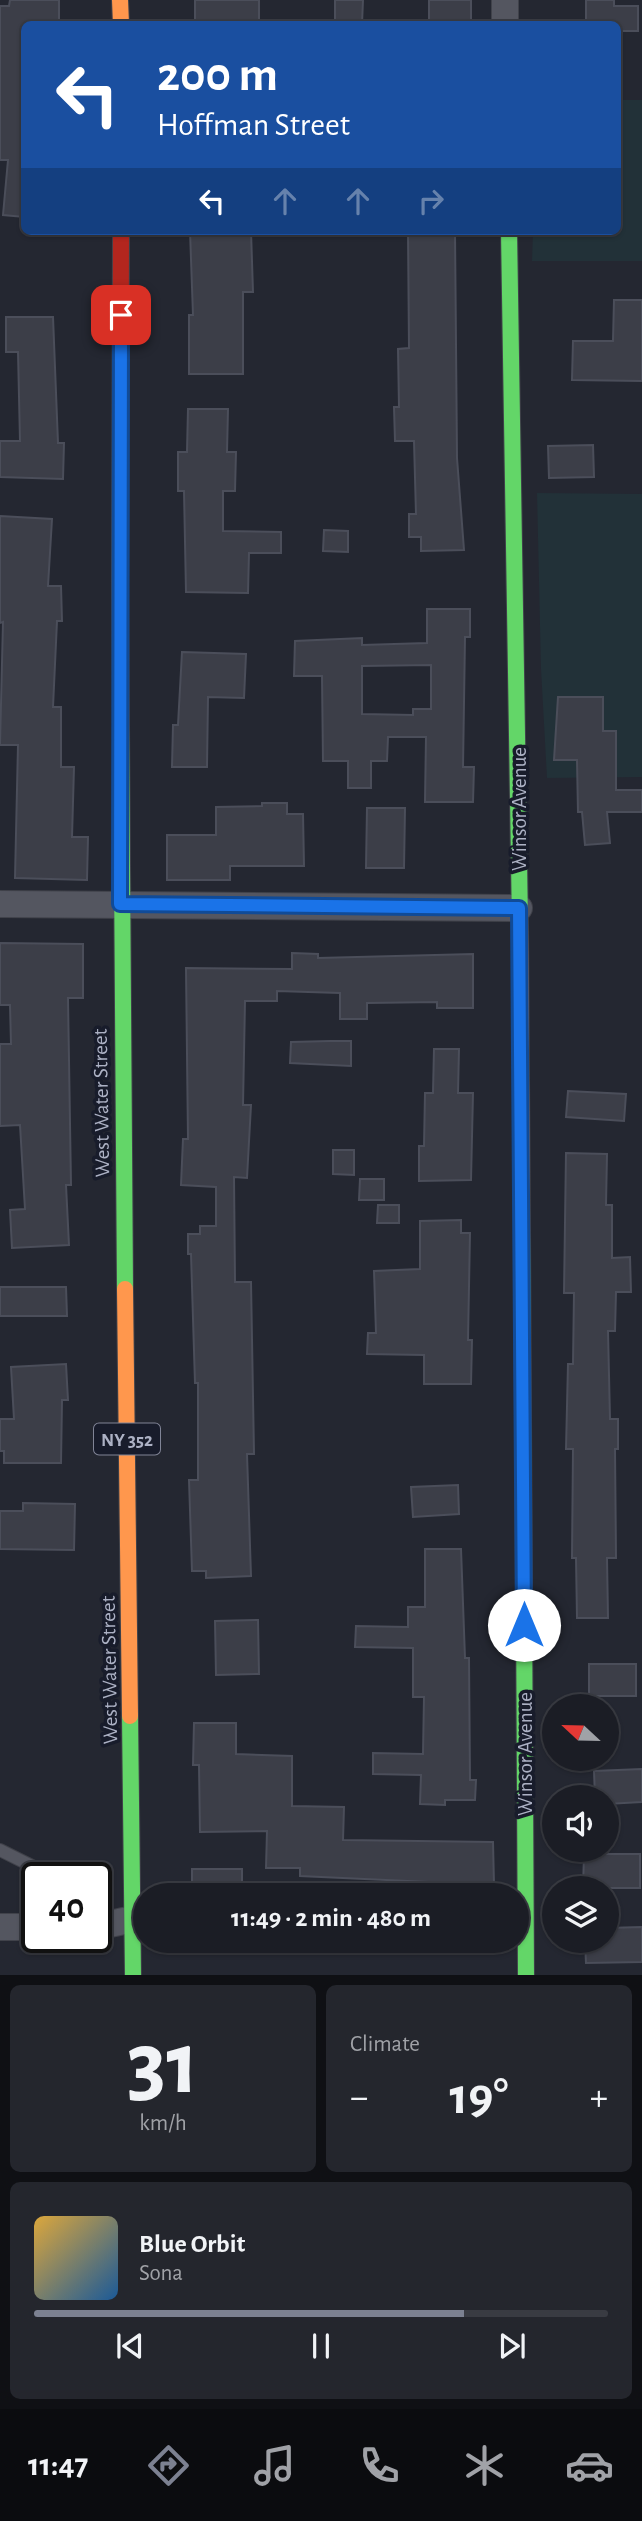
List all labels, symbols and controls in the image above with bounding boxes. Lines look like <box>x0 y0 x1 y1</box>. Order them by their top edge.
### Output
icon: left <box>42 49 133 140</box>
text: 200 m <box>157 51 278 100</box>
text: Hoffman Street <box>157 109 350 141</box>
icon: left <box>193 182 231 220</box>
icon: ahead <box>266 182 304 220</box>
icon: ahead <box>339 182 377 220</box>
icon: right <box>412 182 450 220</box>
pin <box>91 285 151 345</box>
icon: arrive <box>102 296 140 334</box>
street label: Winsor Avenue <box>509 747 530 871</box>
street label: West Water Street <box>90 1028 113 1177</box>
road number: NY 352 <box>94 1424 160 1455</box>
position arrow <box>487 1588 561 1662</box>
street label: West Water Street <box>98 1595 121 1744</box>
street label: Winsor Avenue <box>515 1692 536 1816</box>
north arrow <box>542 1694 620 1771</box>
map controls <box>542 1694 619 1953</box>
button: sound <box>542 1785 619 1862</box>
speed limit sign: 40 <box>21 1862 112 1953</box>
button: layers <box>542 1876 619 1953</box>
text: 11:49 · 2 min · 480 m <box>231 1905 431 1931</box>
text: 31 <box>127 2019 199 2110</box>
text: Climate <box>350 2033 420 2056</box>
text: 19° <box>449 2071 509 2123</box>
text: − <box>350 2079 368 2117</box>
text: + <box>590 2079 608 2117</box>
text: km/h <box>139 2112 187 2135</box>
text: Blue Orbit <box>139 2231 245 2257</box>
text: Sona <box>139 2262 183 2285</box>
icon: previous <box>111 2327 149 2365</box>
icon: pause <box>302 2327 340 2365</box>
icon: next <box>493 2327 531 2365</box>
icon: directions <box>144 2441 193 2490</box>
icon: music <box>250 2441 299 2490</box>
icon: phone <box>355 2441 404 2490</box>
icon: climate <box>460 2441 509 2490</box>
icon: car <box>565 2441 614 2490</box>
text: 11:47 <box>28 2449 88 2481</box>

